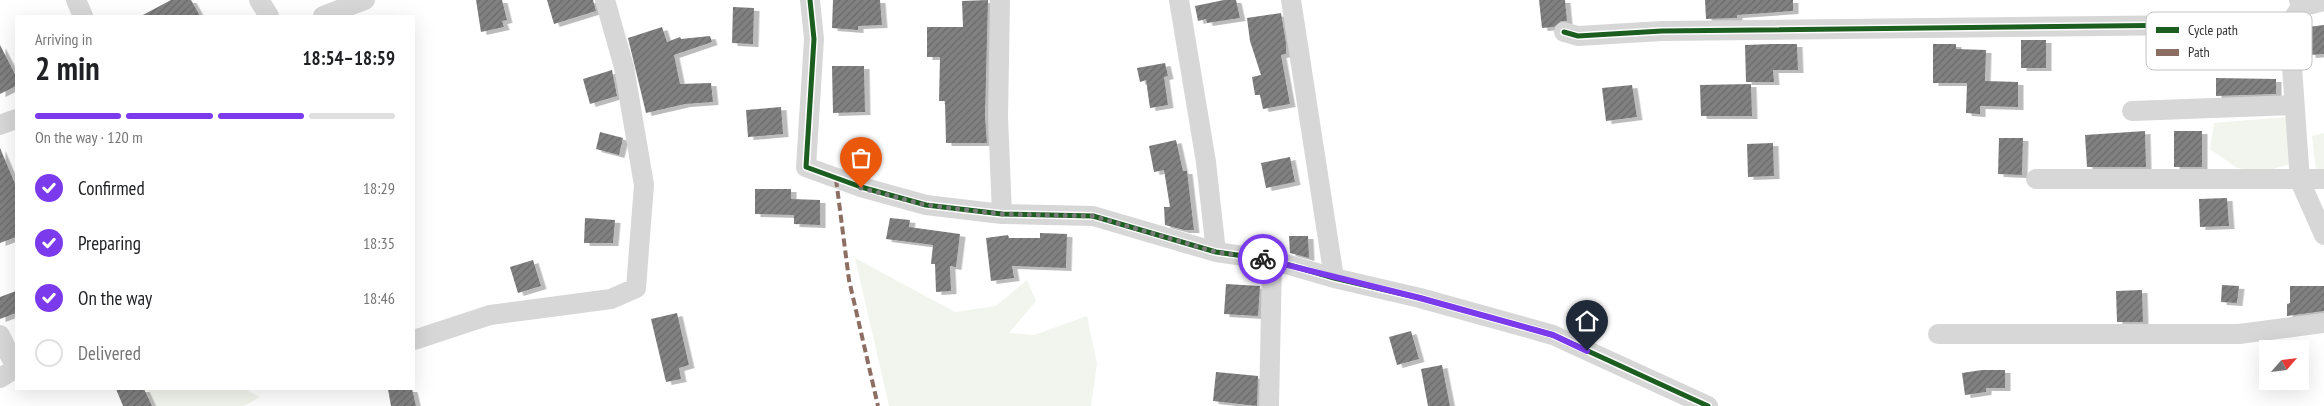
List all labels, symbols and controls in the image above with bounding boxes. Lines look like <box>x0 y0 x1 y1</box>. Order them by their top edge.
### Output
legend <box>2146 12 2312 70</box>
text: Cycle path <box>2188 21 2238 39</box>
text: Arriving in <box>35 29 92 49</box>
text: Path <box>2188 43 2210 61</box>
text: 18:54–18:59 <box>302 46 395 70</box>
text: 2 min <box>35 47 100 89</box>
text: On the way · 120 m <box>35 127 143 147</box>
pin <box>840 137 882 188</box>
icon: bag <box>847 144 875 172</box>
icon: check <box>35 174 63 202</box>
text: Confirmed <box>78 176 145 200</box>
text: 18:29 <box>363 178 395 198</box>
icon: check <box>35 229 63 257</box>
text: Preparing <box>78 231 141 255</box>
text: 18:35 <box>363 233 395 253</box>
courier <box>1238 234 1288 284</box>
icon: bike <box>1249 245 1277 273</box>
icon: check <box>35 284 63 312</box>
text: On the way <box>78 286 152 310</box>
text: 18:46 <box>363 288 395 308</box>
pin <box>1566 300 1608 351</box>
icon: home <box>1573 307 1601 335</box>
north arrow <box>2259 340 2309 390</box>
map controls <box>2259 340 2309 390</box>
text: Delivered <box>78 341 141 365</box>

